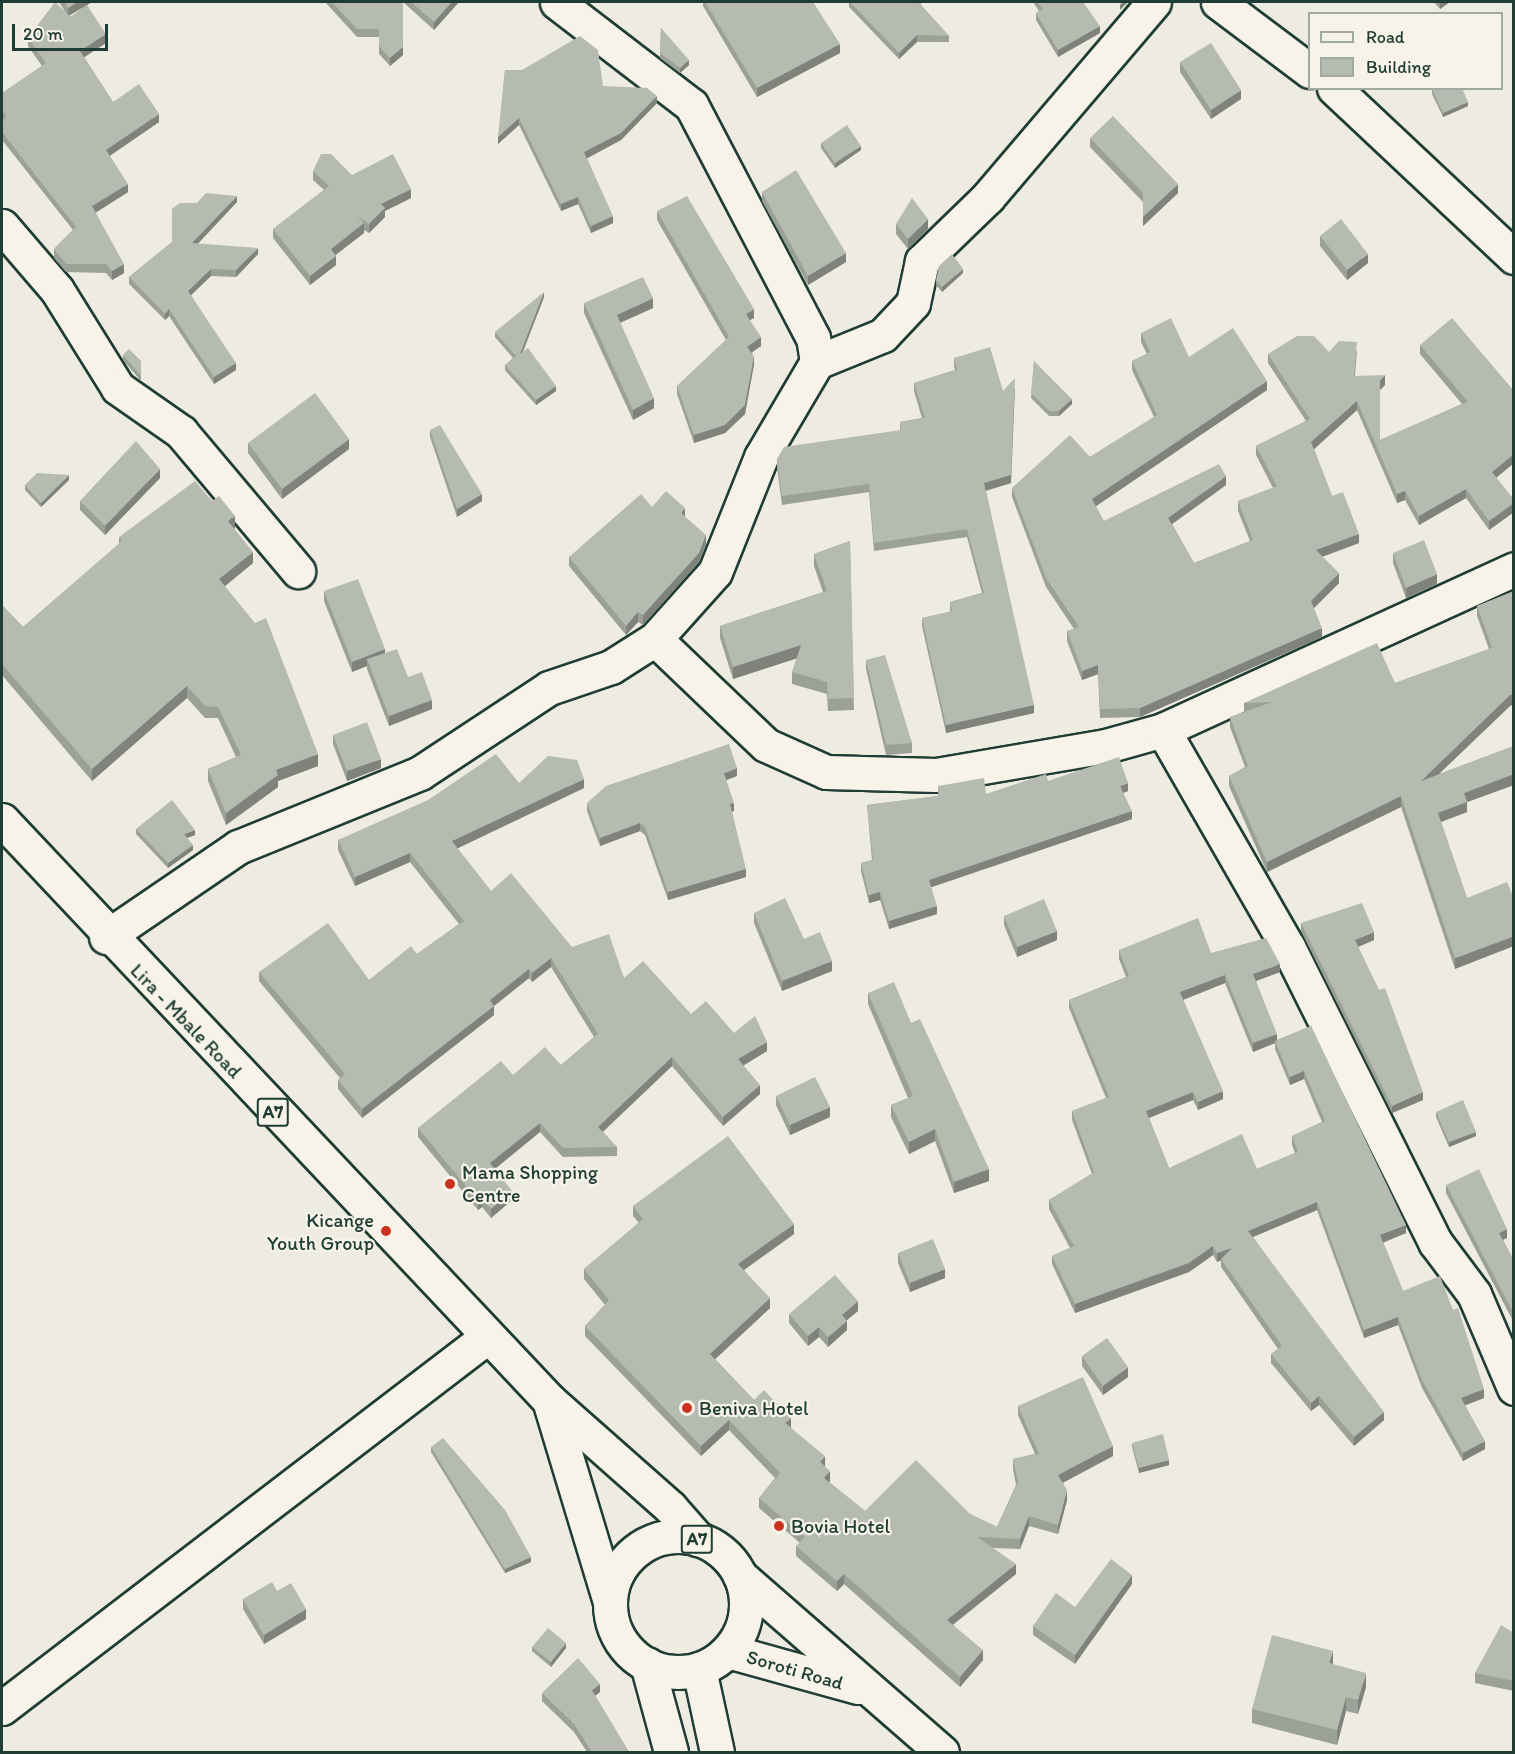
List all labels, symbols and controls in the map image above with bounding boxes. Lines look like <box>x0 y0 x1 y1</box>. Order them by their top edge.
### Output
scale bar <box>15 12 111 50</box>
legend <box>1308 12 1503 90</box>
text: 20 m <box>23 23 63 45</box>
text: Road <box>1366 26 1405 48</box>
text: Building <box>1366 56 1431 78</box>
street label: Lira - Mbale Road <box>126 959 246 1083</box>
road number: A7 <box>256 1097 290 1127</box>
place label: Mama Shopping Centre <box>462 1160 599 1207</box>
marker: Mama Shopping Centre <box>443 1177 457 1191</box>
place label: Kicange Youth Group <box>268 1208 374 1255</box>
marker: Kicange Youth Group <box>379 1224 393 1238</box>
place label: Beniva Hotel <box>699 1396 809 1420</box>
marker: Beniva Hotel <box>680 1401 694 1415</box>
place label: Bovia Hotel <box>791 1514 890 1538</box>
marker: Bovia Hotel <box>772 1519 786 1533</box>
road number: A7 <box>680 1524 714 1554</box>
street label: Soroti Road <box>744 1645 846 1695</box>

